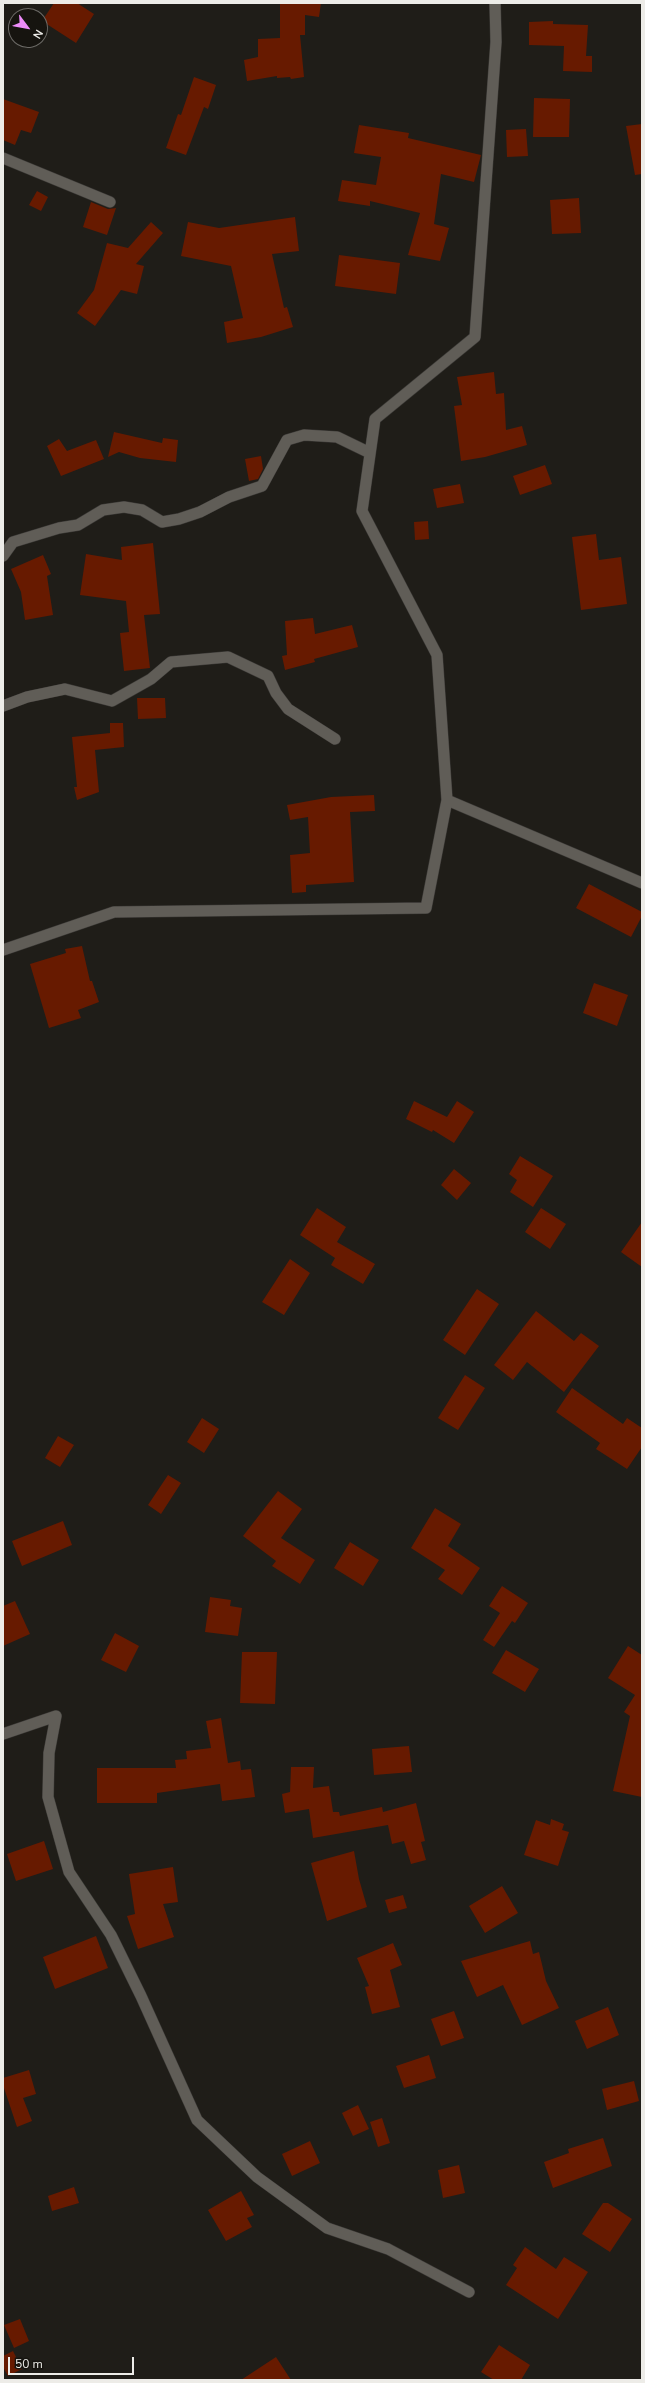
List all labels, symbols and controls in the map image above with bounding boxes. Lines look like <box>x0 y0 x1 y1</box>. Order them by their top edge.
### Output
north arrow <box>8 8 48 48</box>
text: N <box>29 27 46 42</box>
scale bar <box>10 2349 136 2375</box>
text: 50 m <box>15 2356 43 2372</box>

